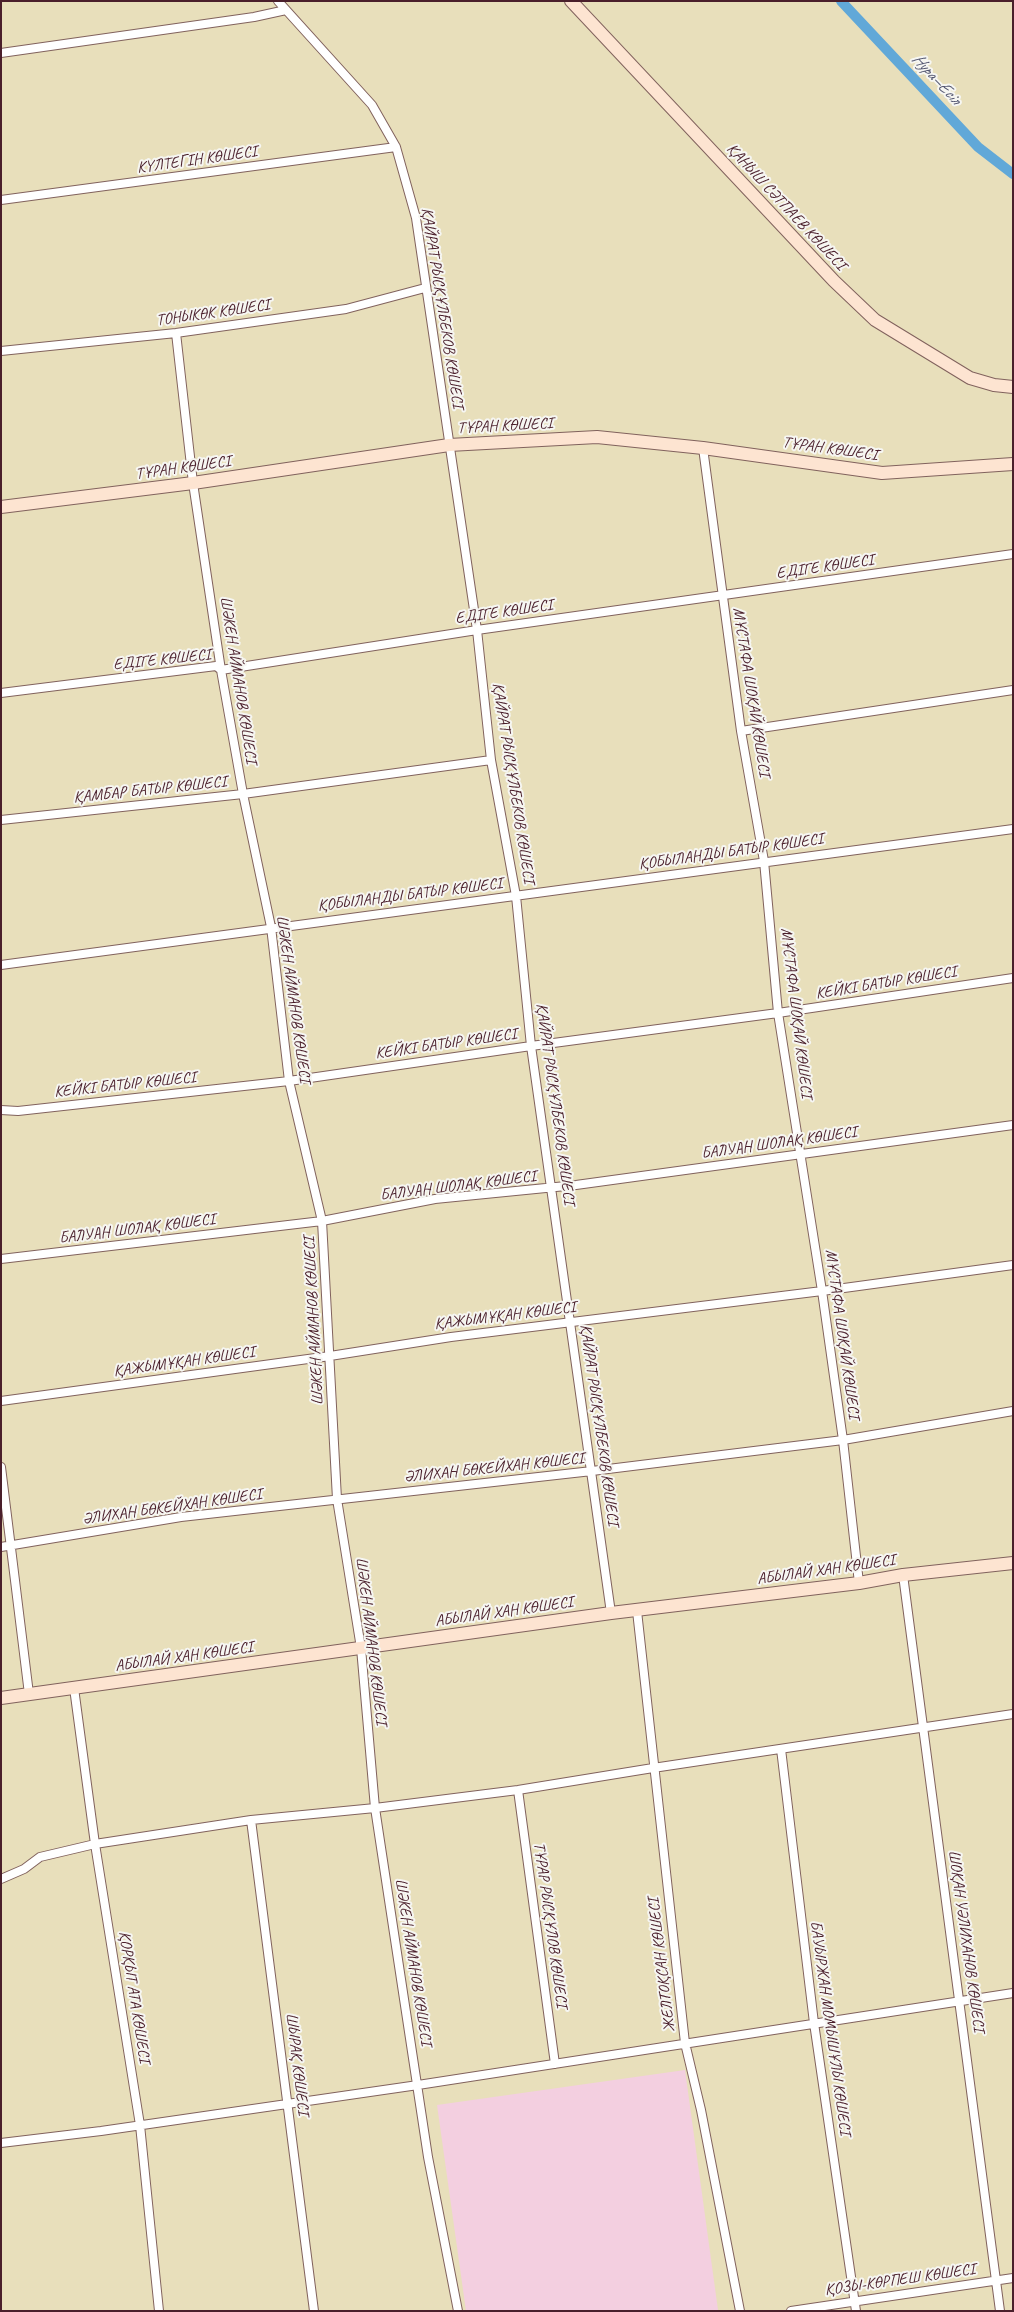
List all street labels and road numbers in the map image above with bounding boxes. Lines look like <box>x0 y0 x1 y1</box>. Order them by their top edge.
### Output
street label: ҚАНЫШ СӘТПАЕВ КӨШЕСІ <box>722 140 850 274</box>
street label: КҮЛТЕГІН КӨШЕСІ <box>136 142 258 178</box>
street label: ҚАЙРАТ РЫСҚҰЛБЕКОВ КӨШЕСІ <box>417 206 467 410</box>
street label: ТОНЫКӨК КӨШЕСІ <box>155 296 271 330</box>
street label: ТҰРАН КӨШЕСІ <box>457 414 553 438</box>
street label: ТҰРАН КӨШЕСІ <box>781 433 879 465</box>
street label: ТҰРАН КӨШЕСІ <box>134 452 232 484</box>
street label: ЕДІГЕ КӨШЕСІ <box>775 551 875 583</box>
street label: ШӘКЕН АЙМАНОВ КӨШЕСІ <box>215 595 261 765</box>
street label: ЕДІГЕ КӨШЕСІ <box>454 596 554 628</box>
street label: МҰСТАФА ШОҚАЙ КӨШЕСІ <box>728 606 774 778</box>
street label: ЕДІГЕ КӨШЕСІ <box>112 645 212 675</box>
street label: ҚАЙРАТ РЫСҚҰЛБЕКОВ КӨШЕСІ <box>488 681 538 885</box>
street label: ҚАМБАР БАТЫР КӨШЕСІ <box>73 772 227 808</box>
street label: ҚОБЫЛАНДЫ БАТЫР КӨШЕСІ <box>638 830 824 874</box>
street label: ҚОБЫЛАНДЫ БАТЫР КӨШЕСІ <box>317 874 503 916</box>
street label: ШӘКЕН АЙМАНОВ КӨШЕСІ <box>272 914 314 1084</box>
street label: МҰСТАФА ШОҚАЙ КӨШЕСІ <box>776 927 816 1099</box>
street label: КЕЙКІ БАТЫР КӨШЕСІ <box>814 962 958 1004</box>
street label: ҚАЙРАТ РЫСҚҰЛБЕКОВ КӨШЕСІ <box>531 1002 579 1206</box>
street label: КЕЙКІ БАТЫР КӨШЕСІ <box>374 1025 518 1063</box>
street label: КЕЙКІ БАТЫР КӨШЕСІ <box>53 1068 197 1102</box>
street label: БАЛУАН ШОЛАҚ КӨШЕСІ <box>700 1123 858 1163</box>
street label: БАЛУАН ШОЛАҚ КӨШЕСІ <box>379 1167 537 1205</box>
street label: БАЛУАН ШОЛАҚ КӨШЕСІ <box>58 1210 216 1248</box>
street label: ШӘКЕН АЙМАНОВ КӨШЕСІ <box>300 1236 328 1406</box>
street label: МҰСТАФА ШОҚАЙ КӨШЕСІ <box>821 1248 863 1420</box>
street label: ҚАЖЫМҰҚАН КӨШЕСІ <box>433 1298 577 1334</box>
street label: ҚАЙРАТ РЫСҚҰЛБЕКОВ КӨШЕСІ <box>575 1323 623 1527</box>
street label: ҚАЖЫМҰҚАН КӨШЕСІ <box>112 1343 256 1381</box>
street label: ӘЛИХАН БӨКЕЙХАН КӨШЕСІ <box>403 1449 585 1487</box>
street label: ӘЛИХАН БӨКЕЙХАН КӨШЕСІ <box>81 1485 263 1529</box>
street label: АБЫЛАЙ ХАН КӨШЕСІ <box>756 1551 896 1589</box>
street label: ШӘКЕН АЙМАНОВ КӨШЕСІ <box>351 1556 391 1726</box>
street label: АБЫЛАЙ ХАН КӨШЕСІ <box>434 1593 574 1631</box>
street label: АБЫЛАЙ ХАН КӨШЕСІ <box>114 1638 254 1676</box>
street label: ТҰРАР РЫСҚҰЛОВ КӨШЕСІ <box>529 1841 571 2009</box>
street label: ШОҚАН УӘЛИХАНОВ КӨШЕСІ <box>944 1849 988 2033</box>
street label: ШӘКЕН АЙМАНОВ КӨШЕСІ <box>390 1877 436 2047</box>
street label: ЖЕЛТОҚСАН КӨШЕСІ <box>644 1897 680 2033</box>
street label: БАУЫРЖАН МОМЫШҰЛЫ КӨШЕСІ <box>805 1920 855 2136</box>
street label: ҚОРҚЫТ АТА КӨШЕСІ <box>114 1930 154 2064</box>
street label: ШЫРАҚ КӨШЕСІ <box>281 2012 313 2116</box>
street label: ҚОЗЫ-КӨРПЕШ КӨШЕСІ <box>824 2260 976 2300</box>

